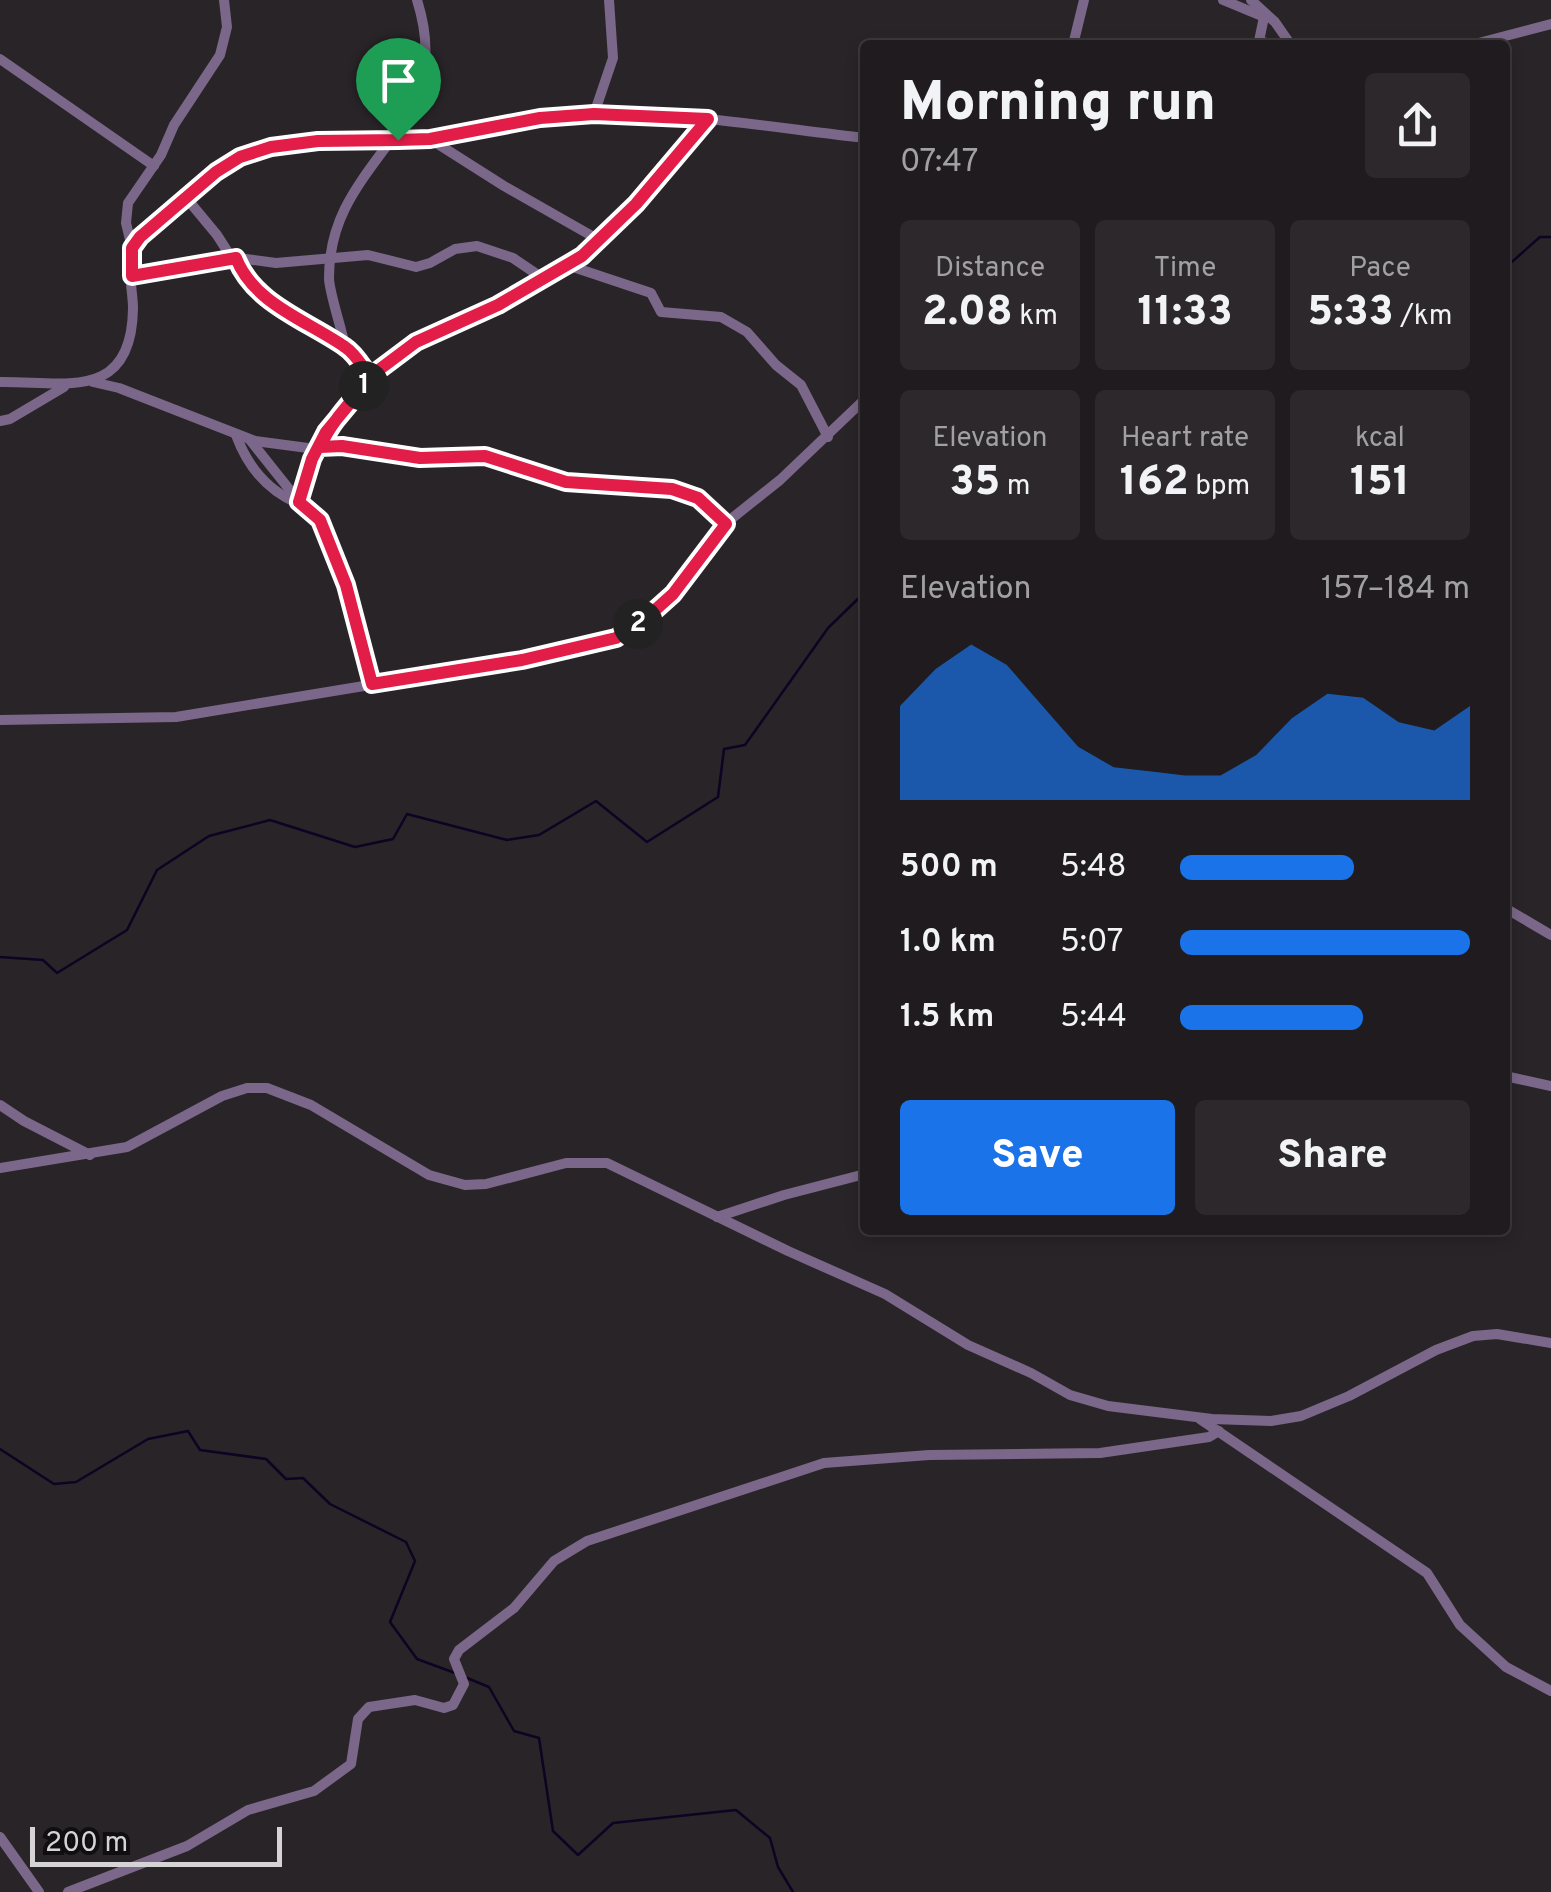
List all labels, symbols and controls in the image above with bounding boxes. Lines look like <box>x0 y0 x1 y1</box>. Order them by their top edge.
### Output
pin <box>356 38 441 141</box>
icon: arrive <box>371 53 426 108</box>
text: Morning run <box>900 70 1216 140</box>
button: share <box>1365 73 1470 178</box>
text: 07:47 <box>900 143 978 183</box>
text: Distance <box>935 251 1045 287</box>
text: Time <box>1154 251 1216 287</box>
text: Pace <box>1349 251 1411 287</box>
text: 2.08 <box>922 287 1013 340</box>
text: 11:33 <box>1137 287 1233 340</box>
text: 5:33 <box>1307 287 1394 340</box>
text: km <box>1013 299 1058 335</box>
text: /km <box>1394 299 1453 335</box>
pin: 1 <box>339 361 389 411</box>
text: 1 <box>358 368 370 404</box>
text: Elevation <box>932 421 1048 457</box>
text: Heart rate <box>1121 421 1249 457</box>
text: kcal <box>1355 421 1405 457</box>
text: 35 <box>950 457 1000 510</box>
text: 162 <box>1120 457 1189 510</box>
text: 151 <box>1350 457 1410 510</box>
text: m <box>1000 469 1030 505</box>
text: bpm <box>1189 469 1250 505</box>
text: Elevation <box>900 570 1032 610</box>
text: 157–184 m <box>1321 570 1470 610</box>
pin: 2 <box>613 599 663 649</box>
text: 2 <box>629 606 647 642</box>
text: 500 m <box>900 848 998 888</box>
text: 5:48 <box>1060 848 1127 888</box>
text: 1.0 km <box>900 923 996 963</box>
text: 5:07 <box>1060 923 1123 963</box>
text: 1.5 km <box>900 998 994 1038</box>
text: 5:44 <box>1060 998 1127 1038</box>
button: Save <box>900 1100 1175 1215</box>
button: Share <box>1195 1100 1470 1215</box>
scale bar <box>30 1822 282 1866</box>
text: 200 m <box>45 1826 128 1862</box>

